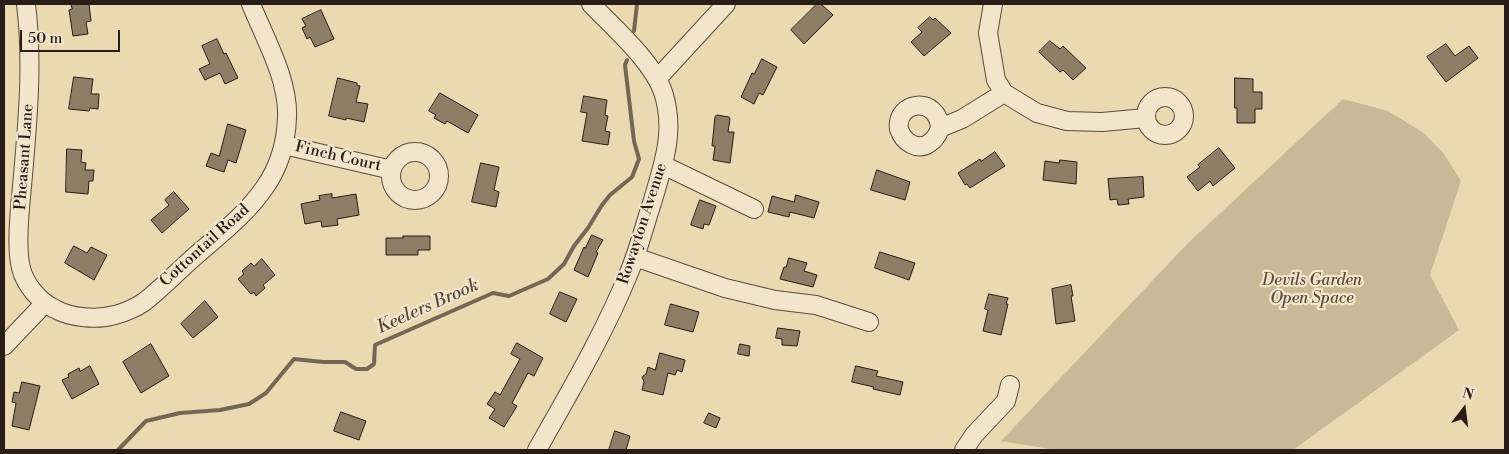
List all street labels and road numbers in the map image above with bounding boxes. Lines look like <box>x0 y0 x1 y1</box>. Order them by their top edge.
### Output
street label: Pheasant Lane <box>12 103 38 211</box>
street label: Finch Court <box>293 138 383 176</box>
street label: Rowayton Avenue <box>614 161 672 287</box>
street label: Cottontail Road <box>156 201 254 291</box>

